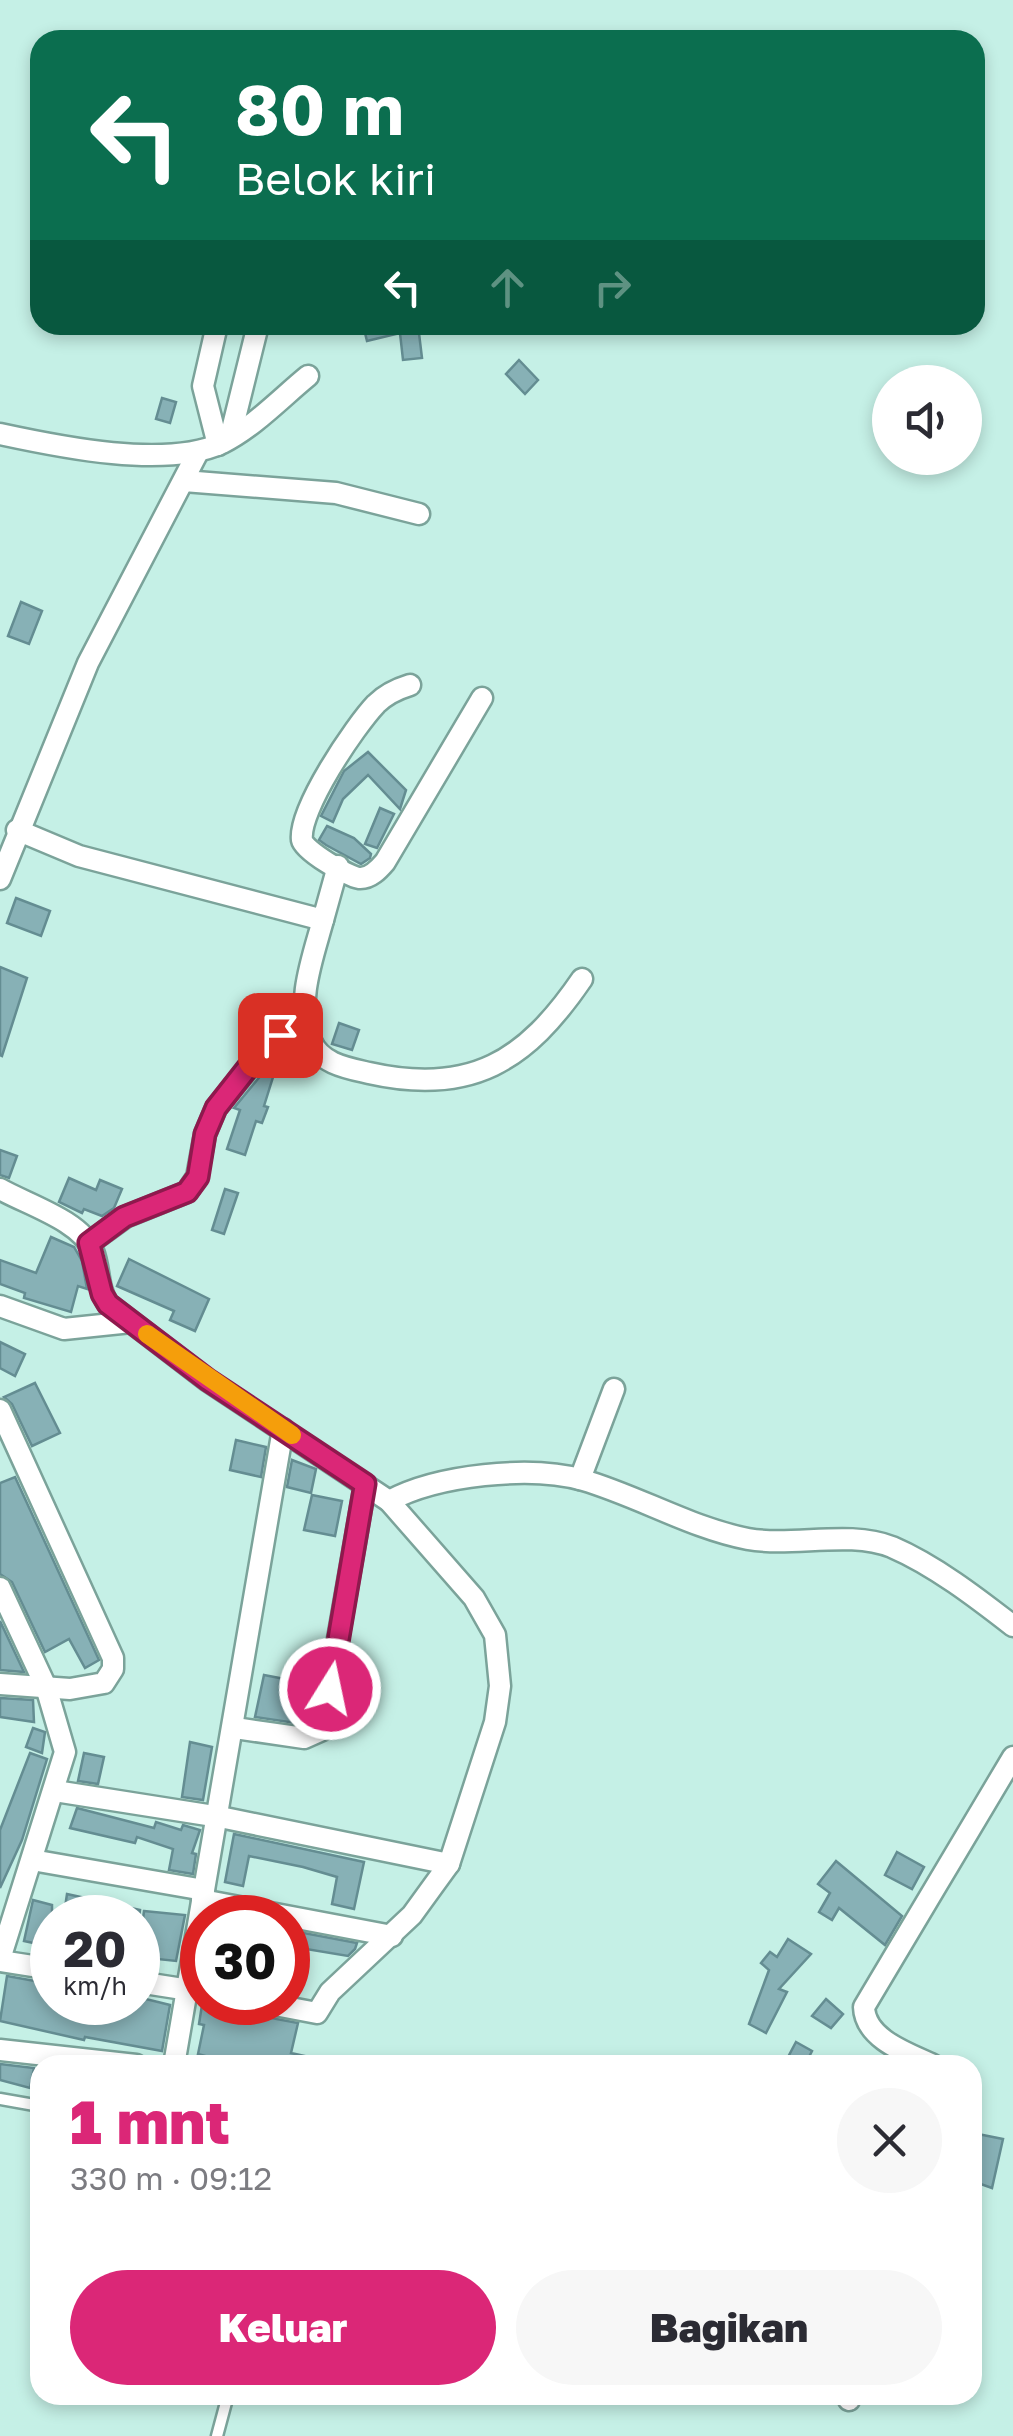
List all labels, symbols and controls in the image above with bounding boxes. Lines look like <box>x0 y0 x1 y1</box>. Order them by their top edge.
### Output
text: 80 m <box>235 66 404 150</box>
icon: left <box>70 70 200 200</box>
text: Belok kiri <box>235 151 436 205</box>
icon: left <box>375 260 430 315</box>
icon: ahead <box>480 260 535 315</box>
icon: right <box>585 260 640 315</box>
map controls <box>872 365 982 475</box>
button: sound <box>872 365 982 475</box>
pin <box>238 993 323 1078</box>
icon: arrive <box>253 1008 308 1063</box>
position arrow <box>278 1637 382 1741</box>
speed limit sign: 30 <box>180 1895 310 2025</box>
text: 20 <box>63 1918 126 1978</box>
text: km/h <box>63 1970 127 2001</box>
text: 1 mnt <box>70 2085 230 2157</box>
button: close <box>837 2088 942 2193</box>
text: 330 m · 09:12 <box>70 2159 272 2197</box>
button: Keluar <box>70 2270 496 2385</box>
button: Bagikan <box>516 2270 942 2385</box>

